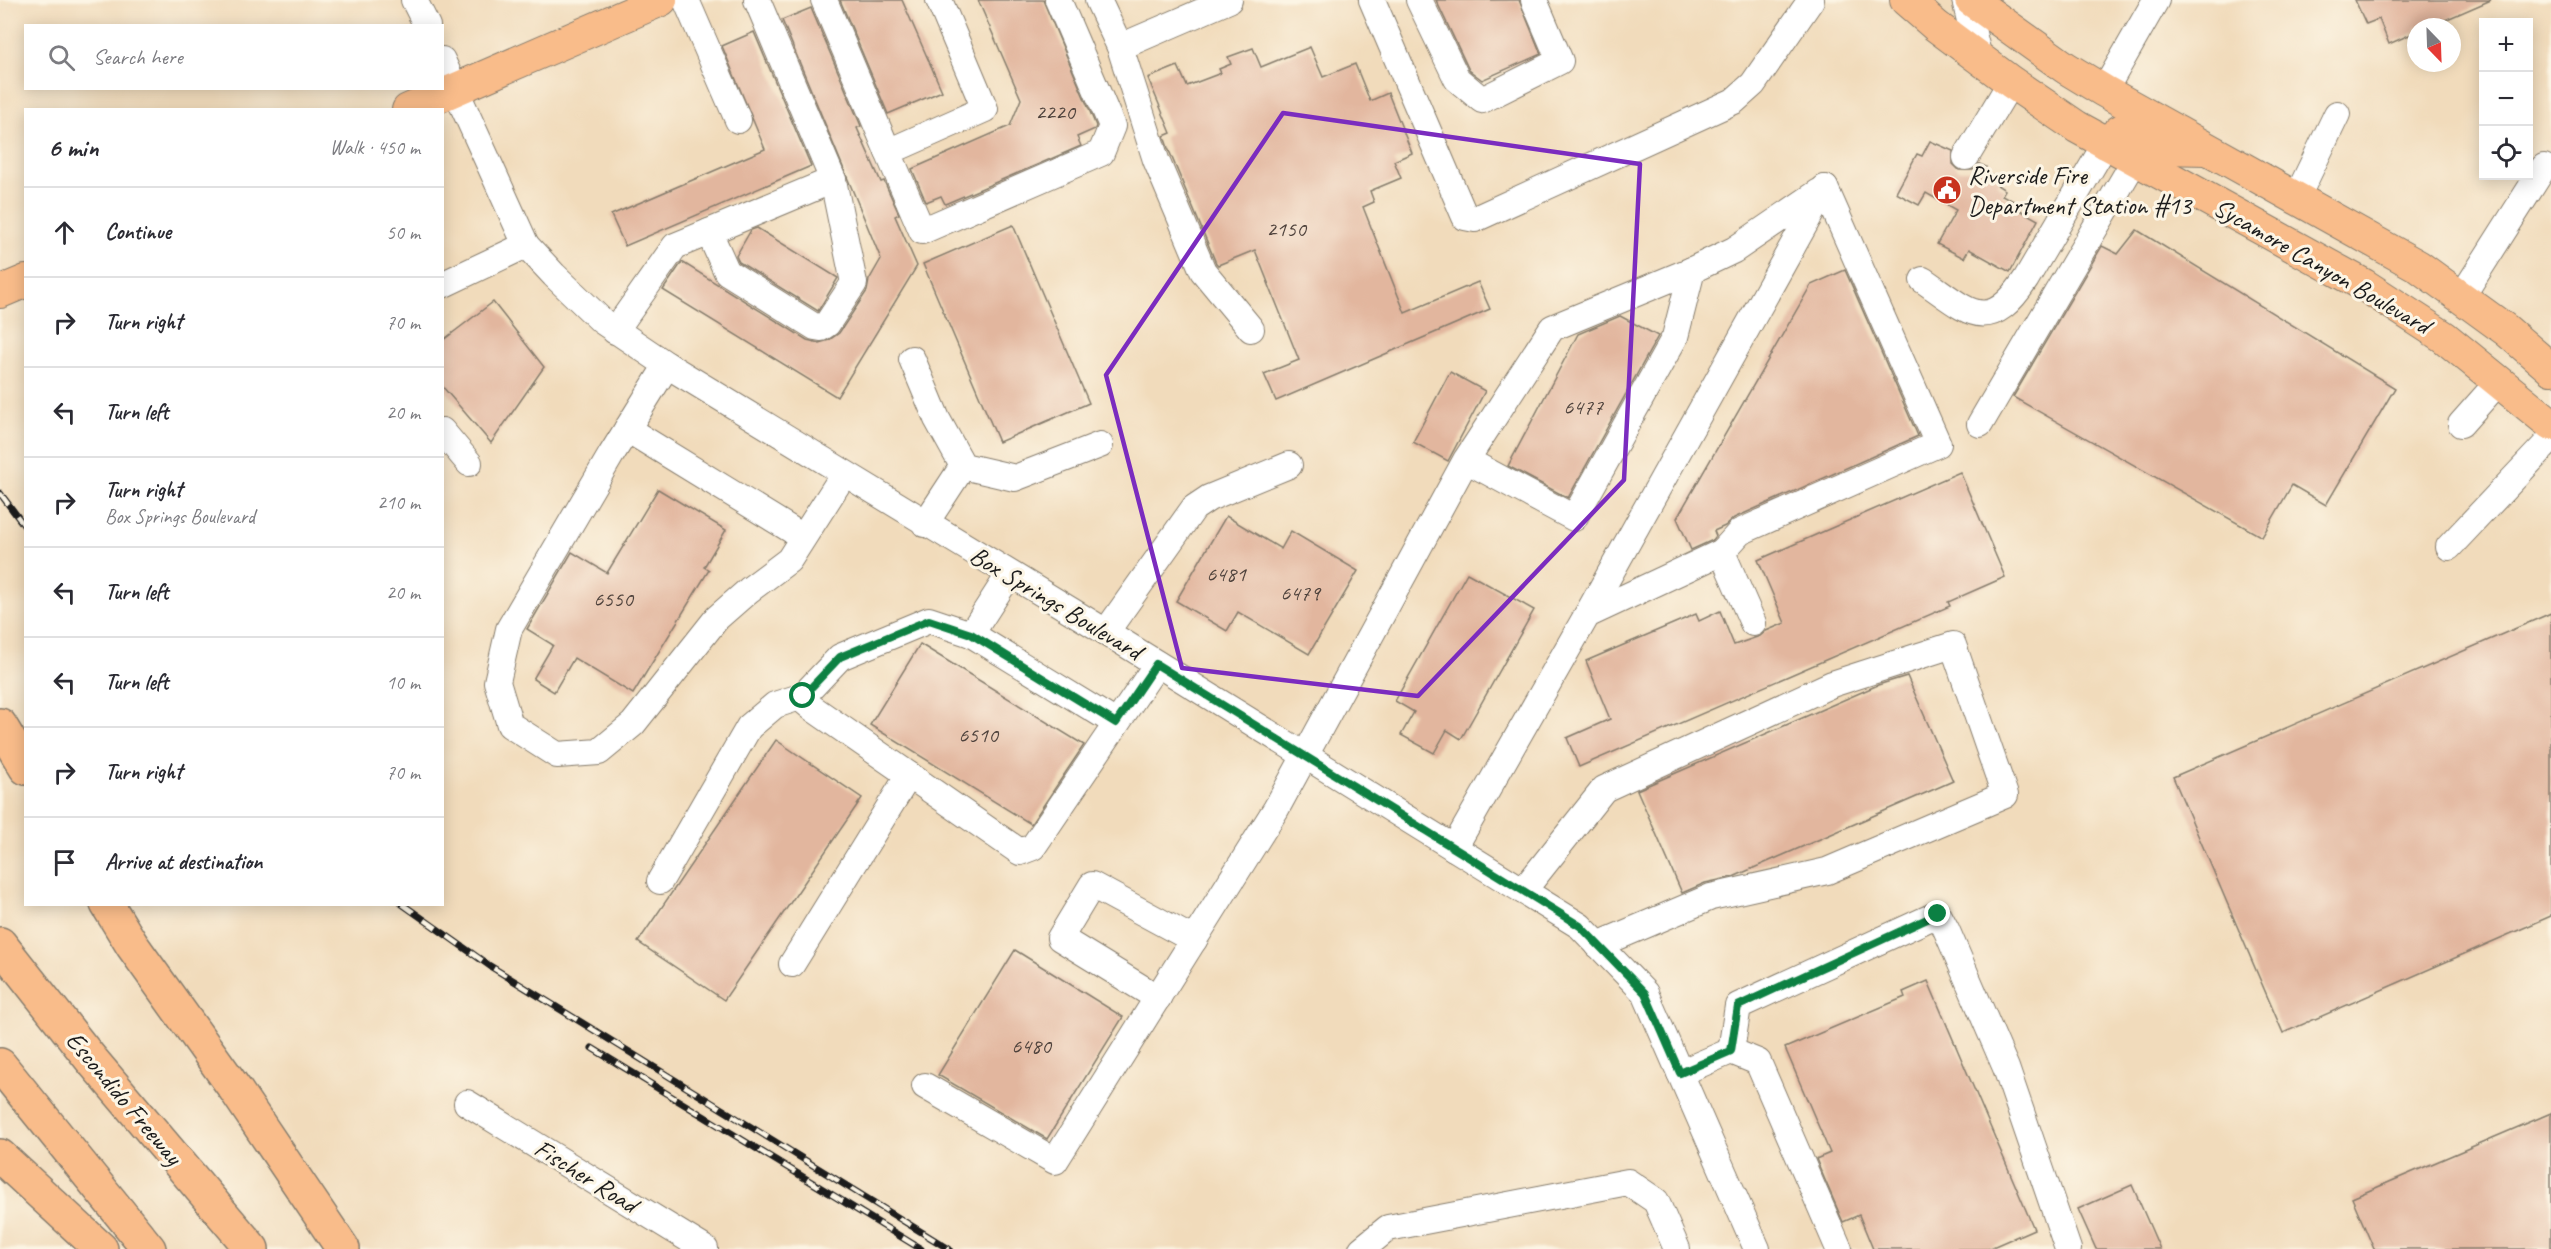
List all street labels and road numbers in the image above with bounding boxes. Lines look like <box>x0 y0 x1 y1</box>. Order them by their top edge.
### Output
street label: Sycamore Canyon Boulevard <box>2208 191 2440 343</box>
street label: Box Springs Boulevard <box>964 539 1151 669</box>
street label: Escondido Freeway <box>59 1024 191 1173</box>
street label: Fischer Road <box>528 1131 647 1223</box>

